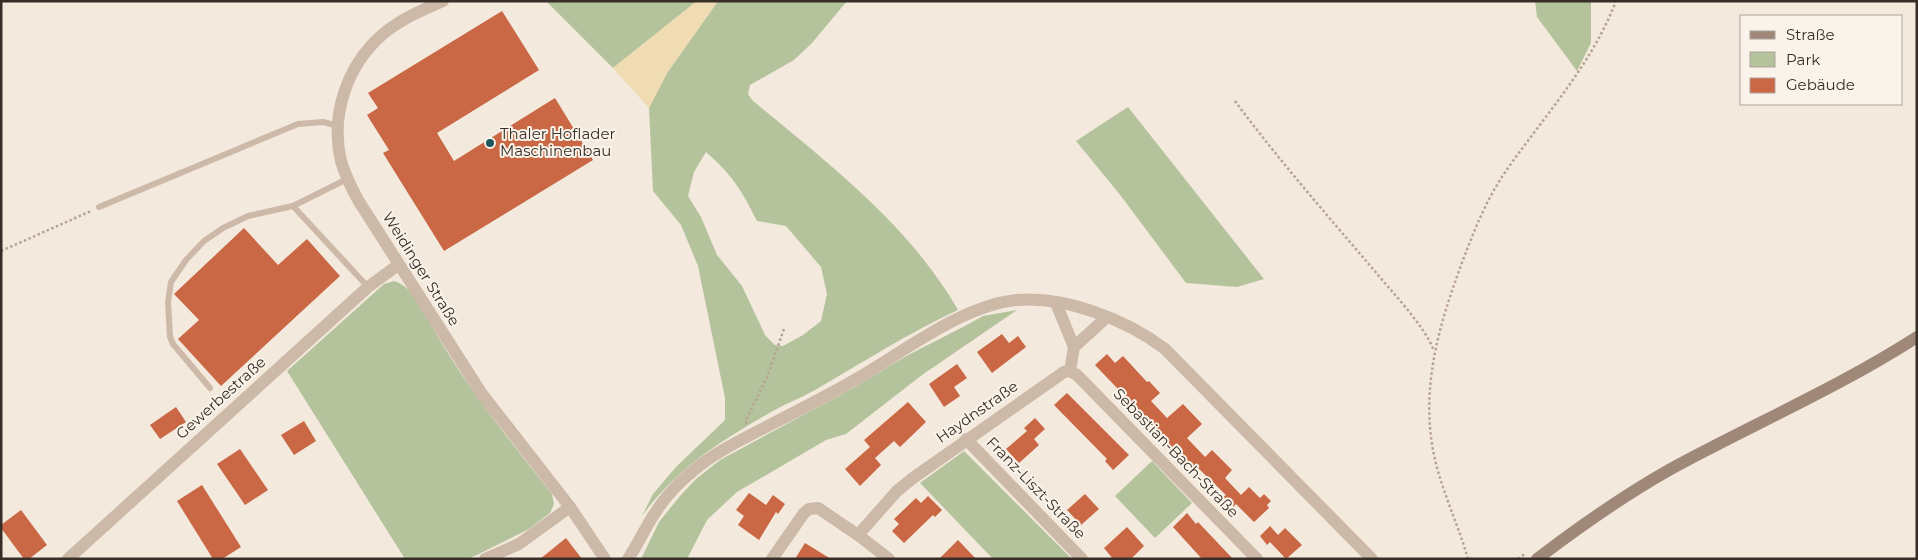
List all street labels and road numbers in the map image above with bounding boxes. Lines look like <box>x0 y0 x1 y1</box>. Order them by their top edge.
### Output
street label: Weidinger Straße <box>379 208 464 329</box>
street label: Gewerbestraße <box>172 352 270 443</box>
street label: Haydnstraße <box>932 376 1021 447</box>
street label: Sebastian-Bach-Straße <box>1110 384 1243 521</box>
street label: Franz-Liszt-Straße <box>983 433 1090 543</box>

